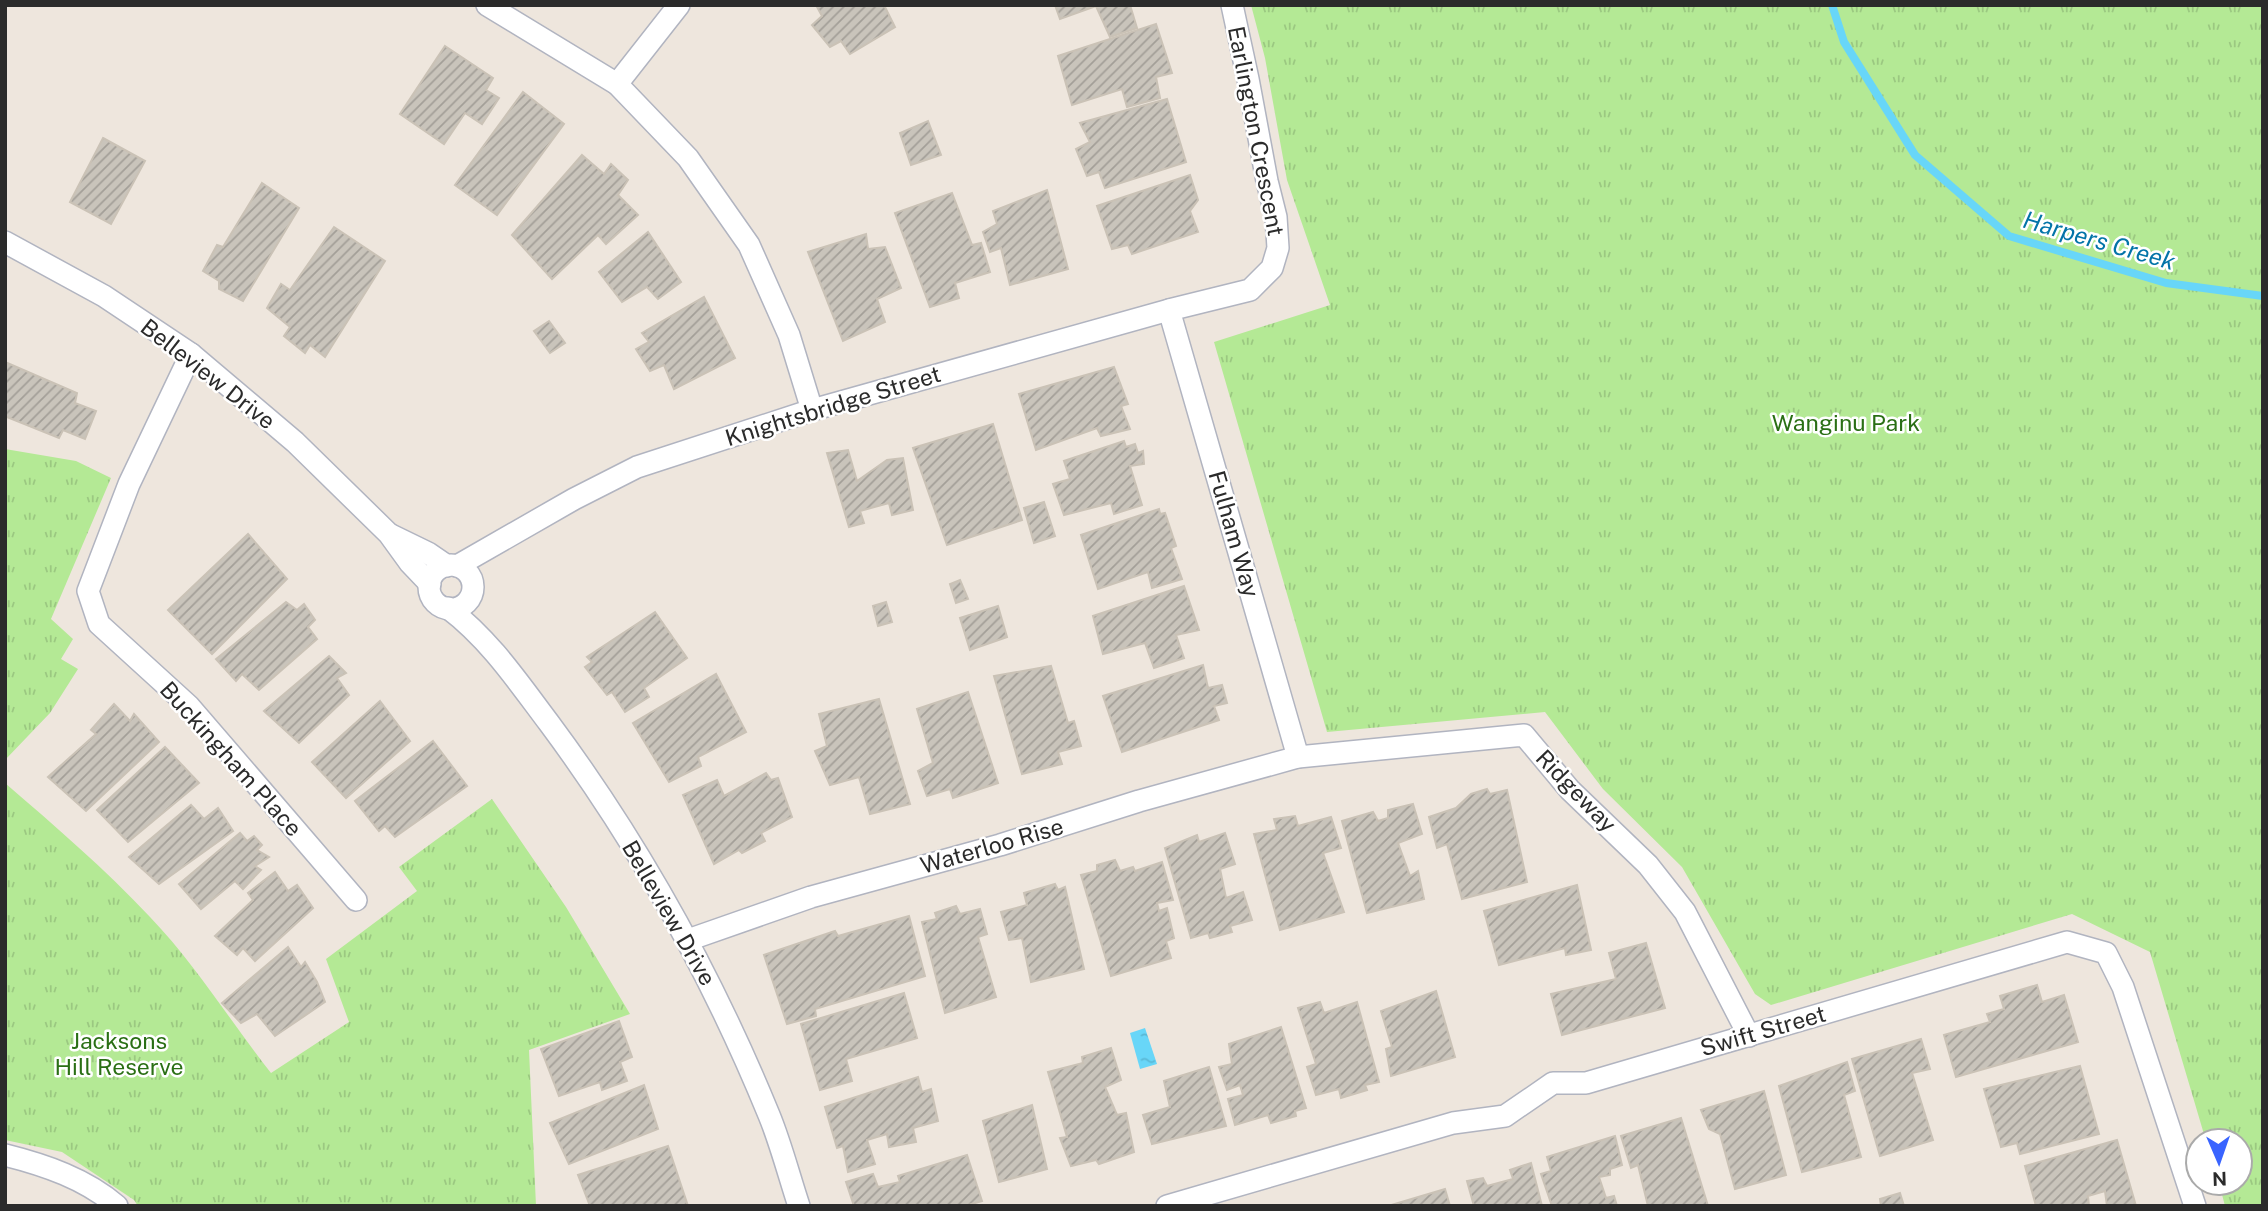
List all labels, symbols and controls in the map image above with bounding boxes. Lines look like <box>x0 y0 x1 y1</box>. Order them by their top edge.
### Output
street label: Earlington Crescent <box>1223 24 1290 238</box>
water label: Harpers Creek <box>2020 205 2179 275</box>
street label: Belleview Drive <box>136 313 281 434</box>
street label: Knightsbridge Street <box>722 360 944 451</box>
park label: Wanginu Park <box>1772 409 1920 436</box>
street label: Fulham Way <box>1204 468 1265 600</box>
street label: Buckingham Place <box>155 676 308 841</box>
street label: Ridgeway <box>1531 744 1622 837</box>
street label: Waterloo Rise <box>917 812 1066 879</box>
street label: Belleview Drive <box>617 835 722 990</box>
street label: Swift Street <box>1697 1000 1829 1061</box>
park label: Jacksons Hill Reserve <box>54 1027 184 1080</box>
north arrow <box>2184 1127 2254 1197</box>
text: N <box>2212 1168 2227 1190</box>

